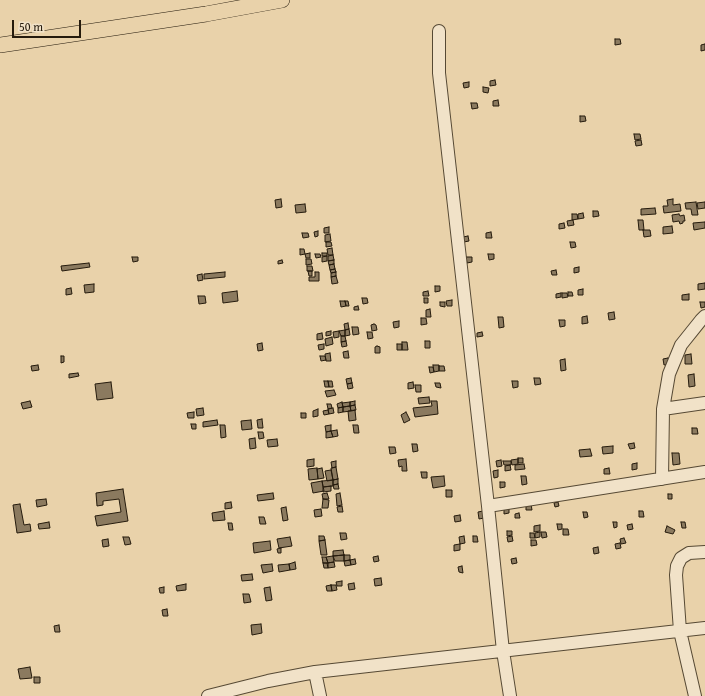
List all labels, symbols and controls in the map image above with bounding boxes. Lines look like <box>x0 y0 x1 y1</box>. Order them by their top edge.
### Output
scale bar <box>14 12 83 38</box>
text: 50 m <box>19 18 43 35</box>

